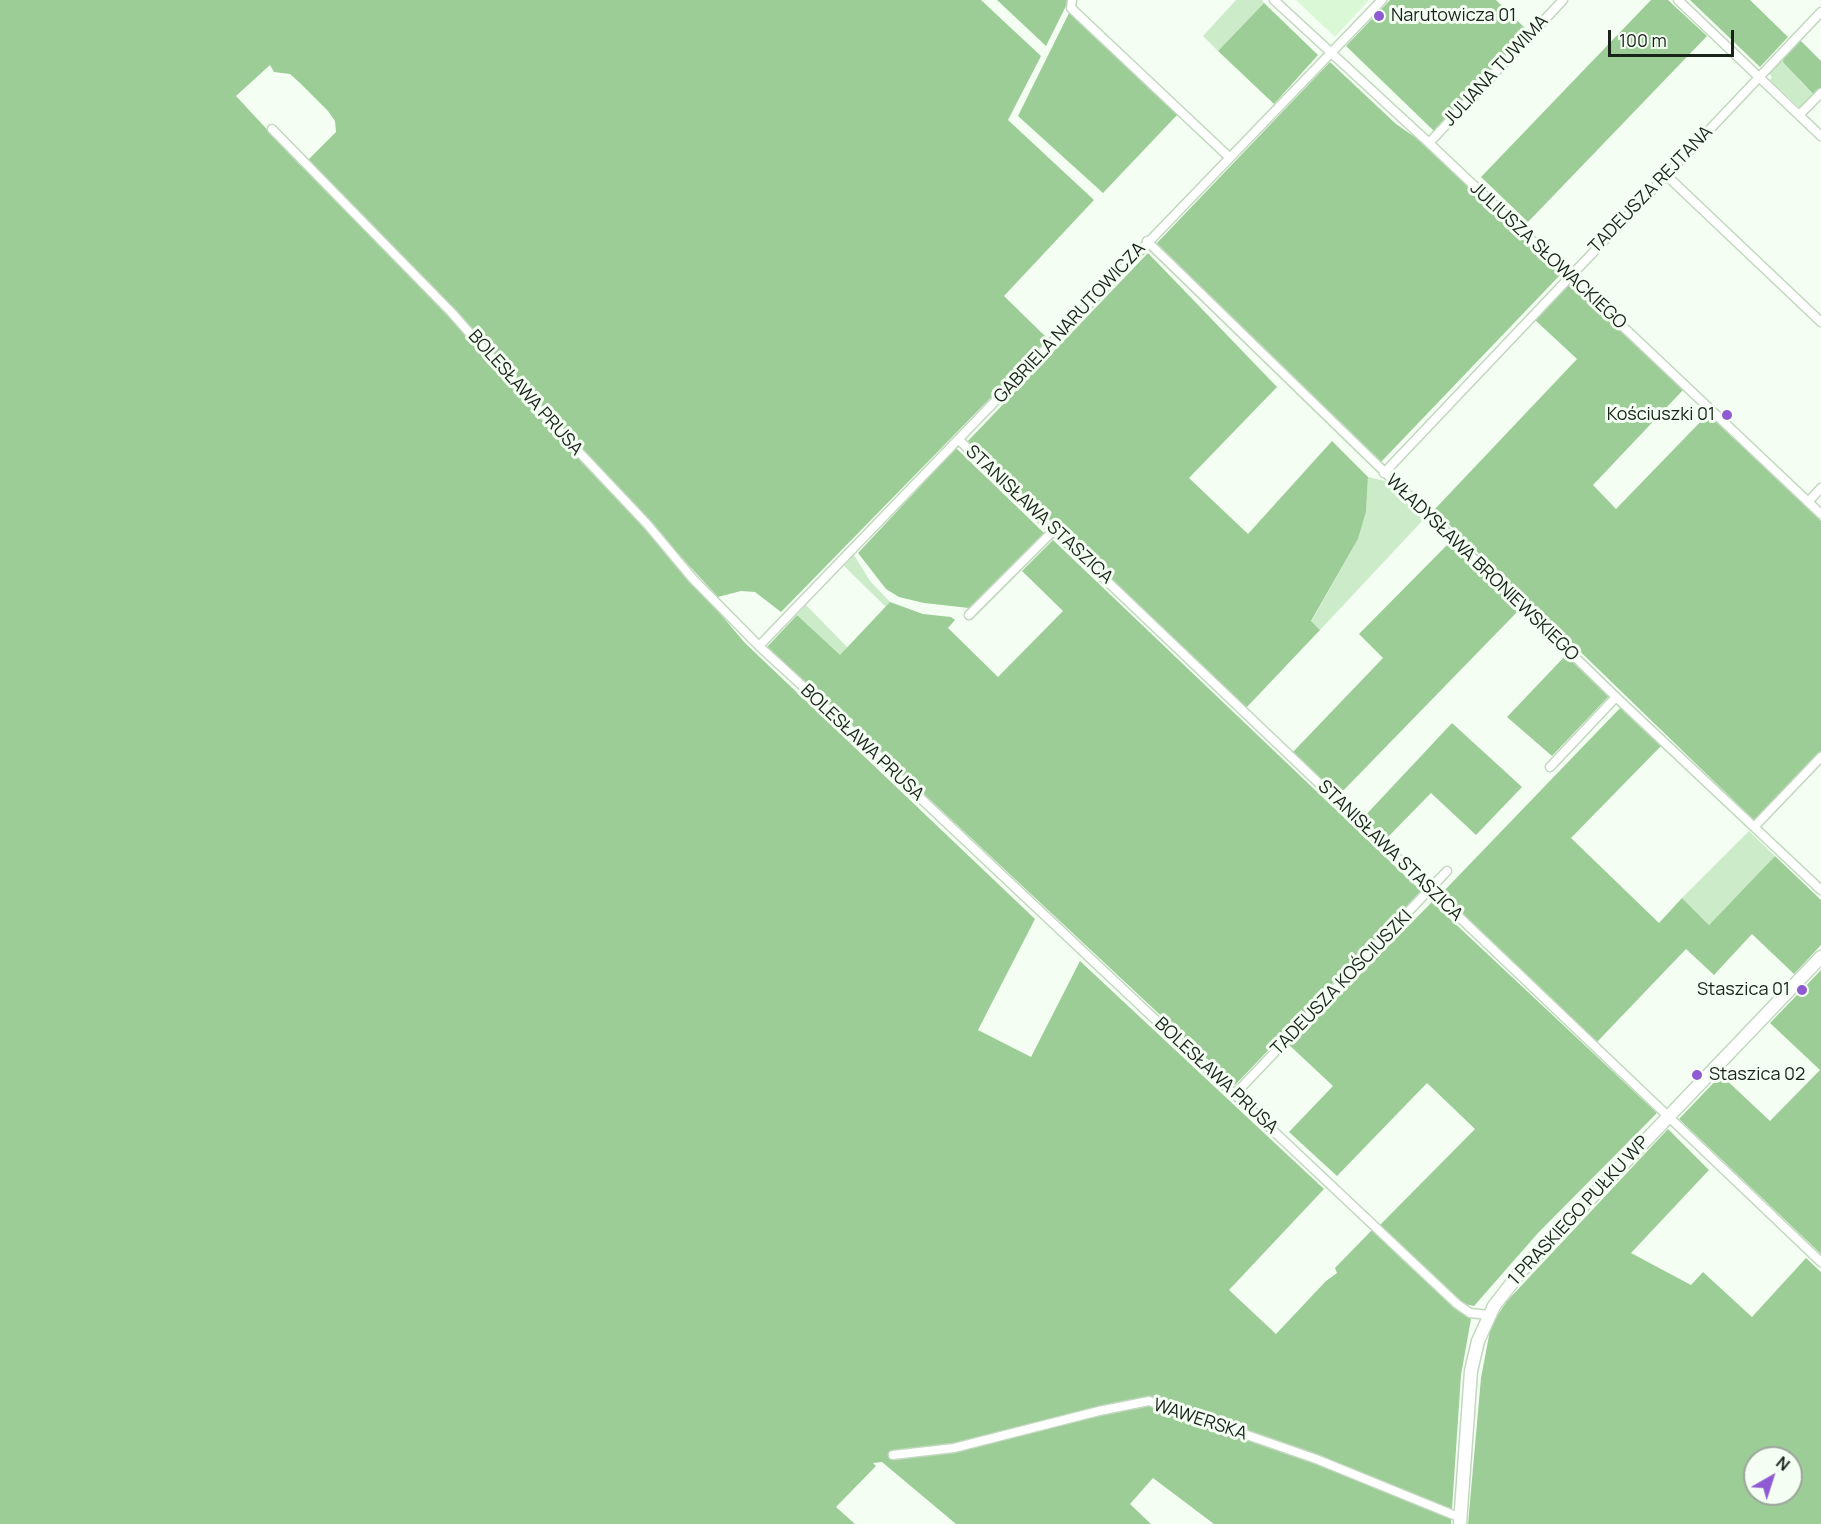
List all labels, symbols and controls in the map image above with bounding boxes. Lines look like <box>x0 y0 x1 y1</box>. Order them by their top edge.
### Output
place label: Narutowicza 01 <box>1391 5 1516 27</box>
marker: Narutowicza 01 <box>1372 9 1386 23</box>
street label: JULIANA TUWIMA <box>1439 11 1553 131</box>
scale bar <box>1611 18 1737 56</box>
text: 100 m <box>1619 28 1667 52</box>
street label: TADEUSZA REJTANA <box>1585 122 1717 258</box>
street label: JULIUSZA SŁOWACKIEGO <box>1465 178 1631 334</box>
street label: GABRIELA NARUTOWICZA <box>990 238 1150 408</box>
street label: BOLESŁAWA PRUSA <box>463 326 587 460</box>
place label: Kościuszki 01 <box>1607 404 1715 426</box>
marker: Kościuszki 01 <box>1720 408 1734 422</box>
street label: STANISŁAWA STASZICA <box>961 441 1117 589</box>
street label: WŁADYSŁAWA BRONIEWSKIEGO <box>1381 470 1583 666</box>
street label: BOLESŁAWA PRUSA <box>796 680 928 806</box>
street label: STANISŁAWA STASZICA <box>1313 776 1467 926</box>
street label: TADEUSZA KOŚCIUSZKI <box>1267 906 1417 1060</box>
place label: Staszica 01 <box>1697 979 1790 1001</box>
marker: Staszica 01 <box>1795 983 1809 997</box>
street label: BOLESŁAWA PRUSA <box>1150 1013 1282 1139</box>
place label: Staszica 02 <box>1709 1064 1805 1086</box>
marker: Staszica 02 <box>1690 1068 1704 1082</box>
street label: 1 PRASKIEGO PUŁKU WP <box>1504 1132 1654 1290</box>
street label: WAWERSKA <box>1150 1395 1250 1445</box>
north arrow <box>1743 1446 1803 1506</box>
text: N <box>1772 1451 1794 1476</box>

